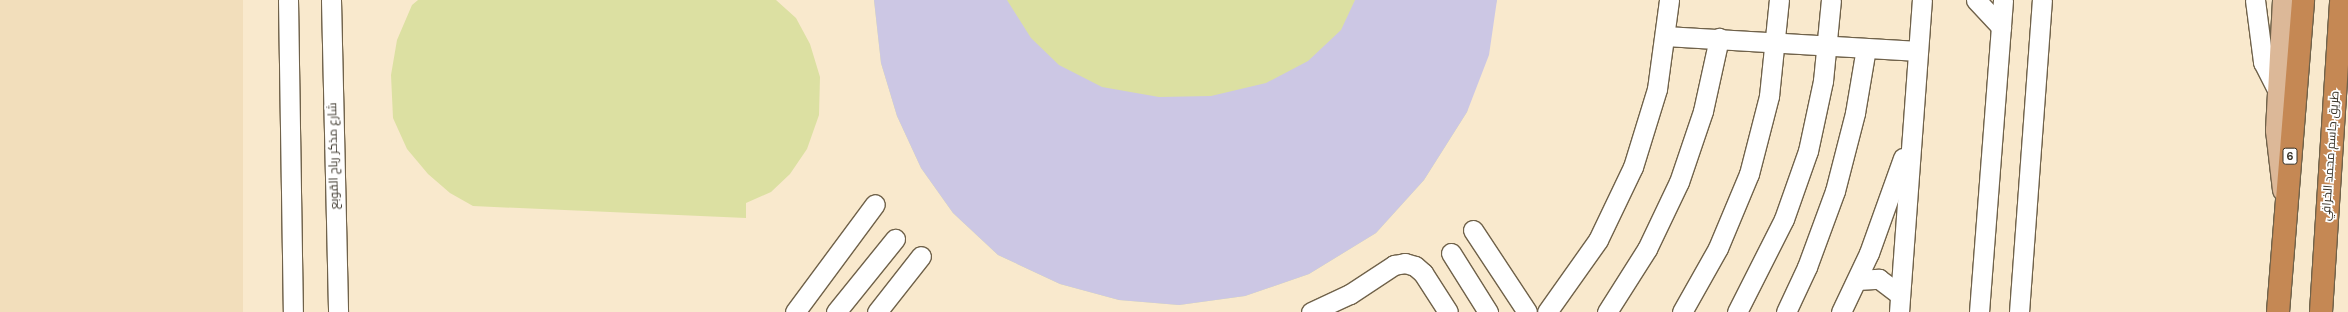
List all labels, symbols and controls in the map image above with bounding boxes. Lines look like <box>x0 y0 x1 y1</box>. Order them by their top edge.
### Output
street label: طريق جاسم محمد الخرافي <box>2319 90 2343 222</box>
street label: شارع مذكر رباح القوبع <box>326 102 342 210</box>
road number: 6 <box>2282 147 2298 165</box>

